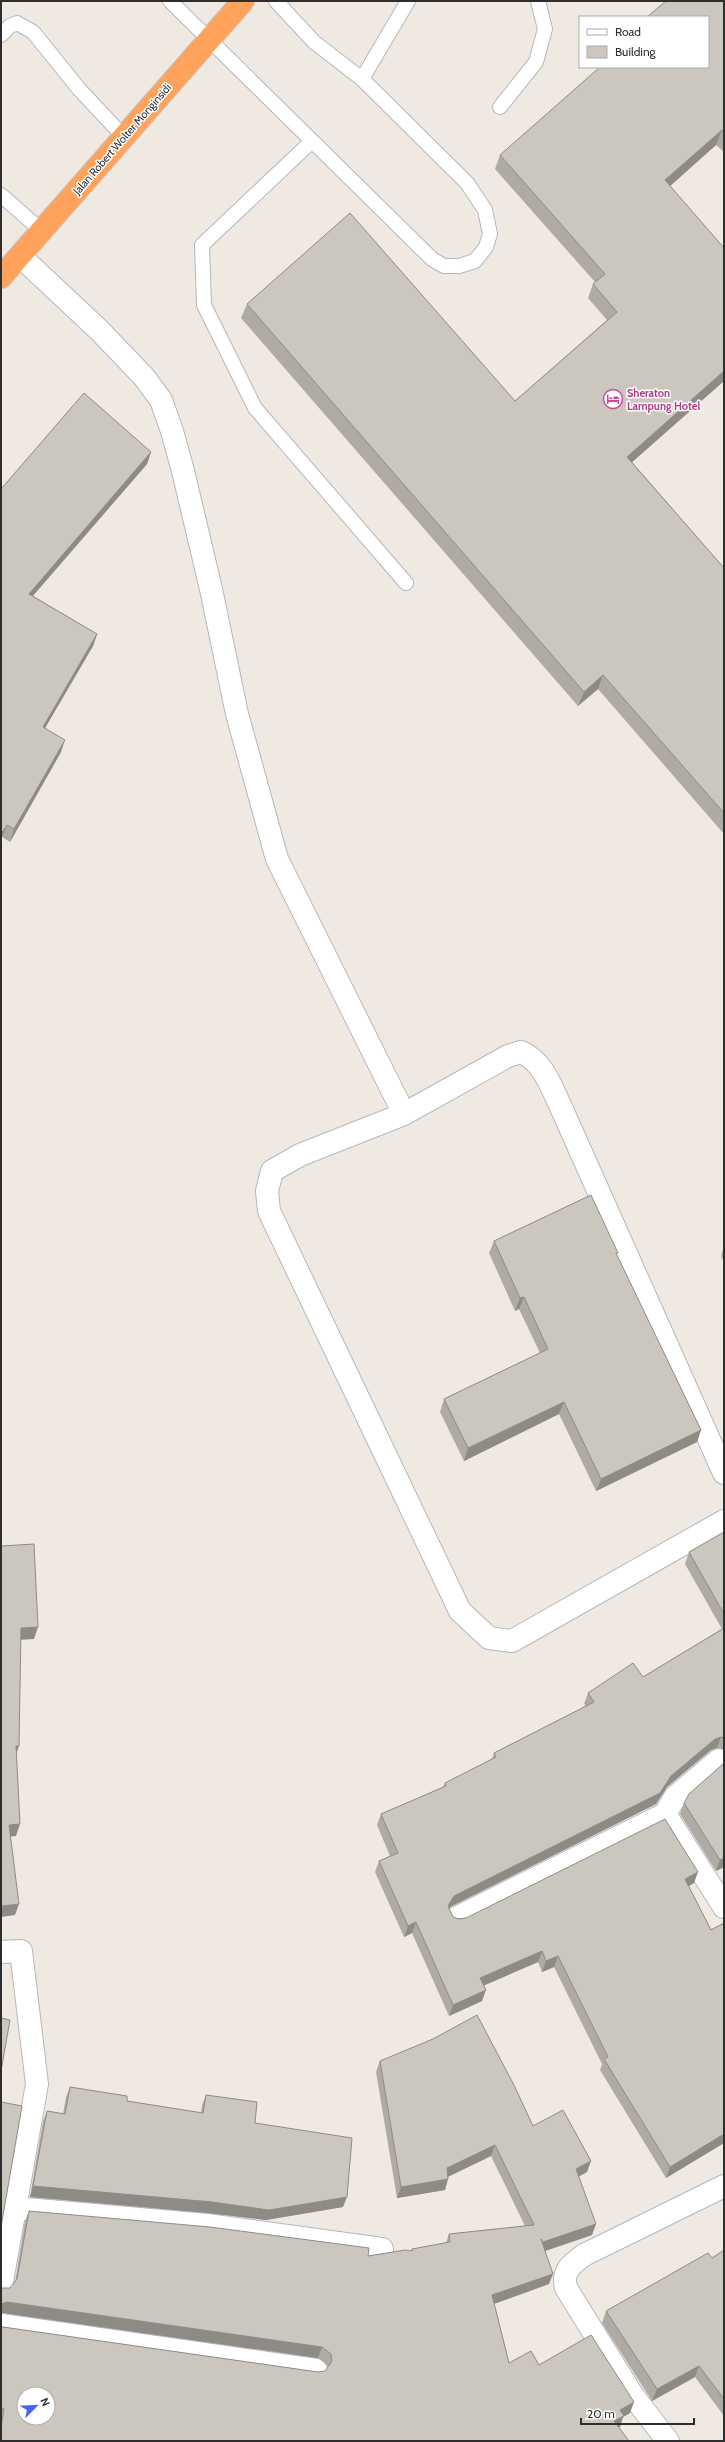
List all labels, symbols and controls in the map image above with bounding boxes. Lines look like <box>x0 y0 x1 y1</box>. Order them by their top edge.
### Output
legend <box>579 16 709 68</box>
text: Road <box>615 24 641 39</box>
text: Building <box>615 44 657 59</box>
street label: Jalan Robert Wolter Monginsidi <box>69 81 174 198</box>
place label: Sheraton Lampung Hotel <box>627 386 700 413</box>
hotel icon: Sheraton Lampung Hotel <box>602 388 624 410</box>
north arrow <box>16 2386 56 2426</box>
text: N <box>37 2396 53 2408</box>
scale bar <box>581 2400 694 2426</box>
text: 20 m <box>587 2406 615 2421</box>

